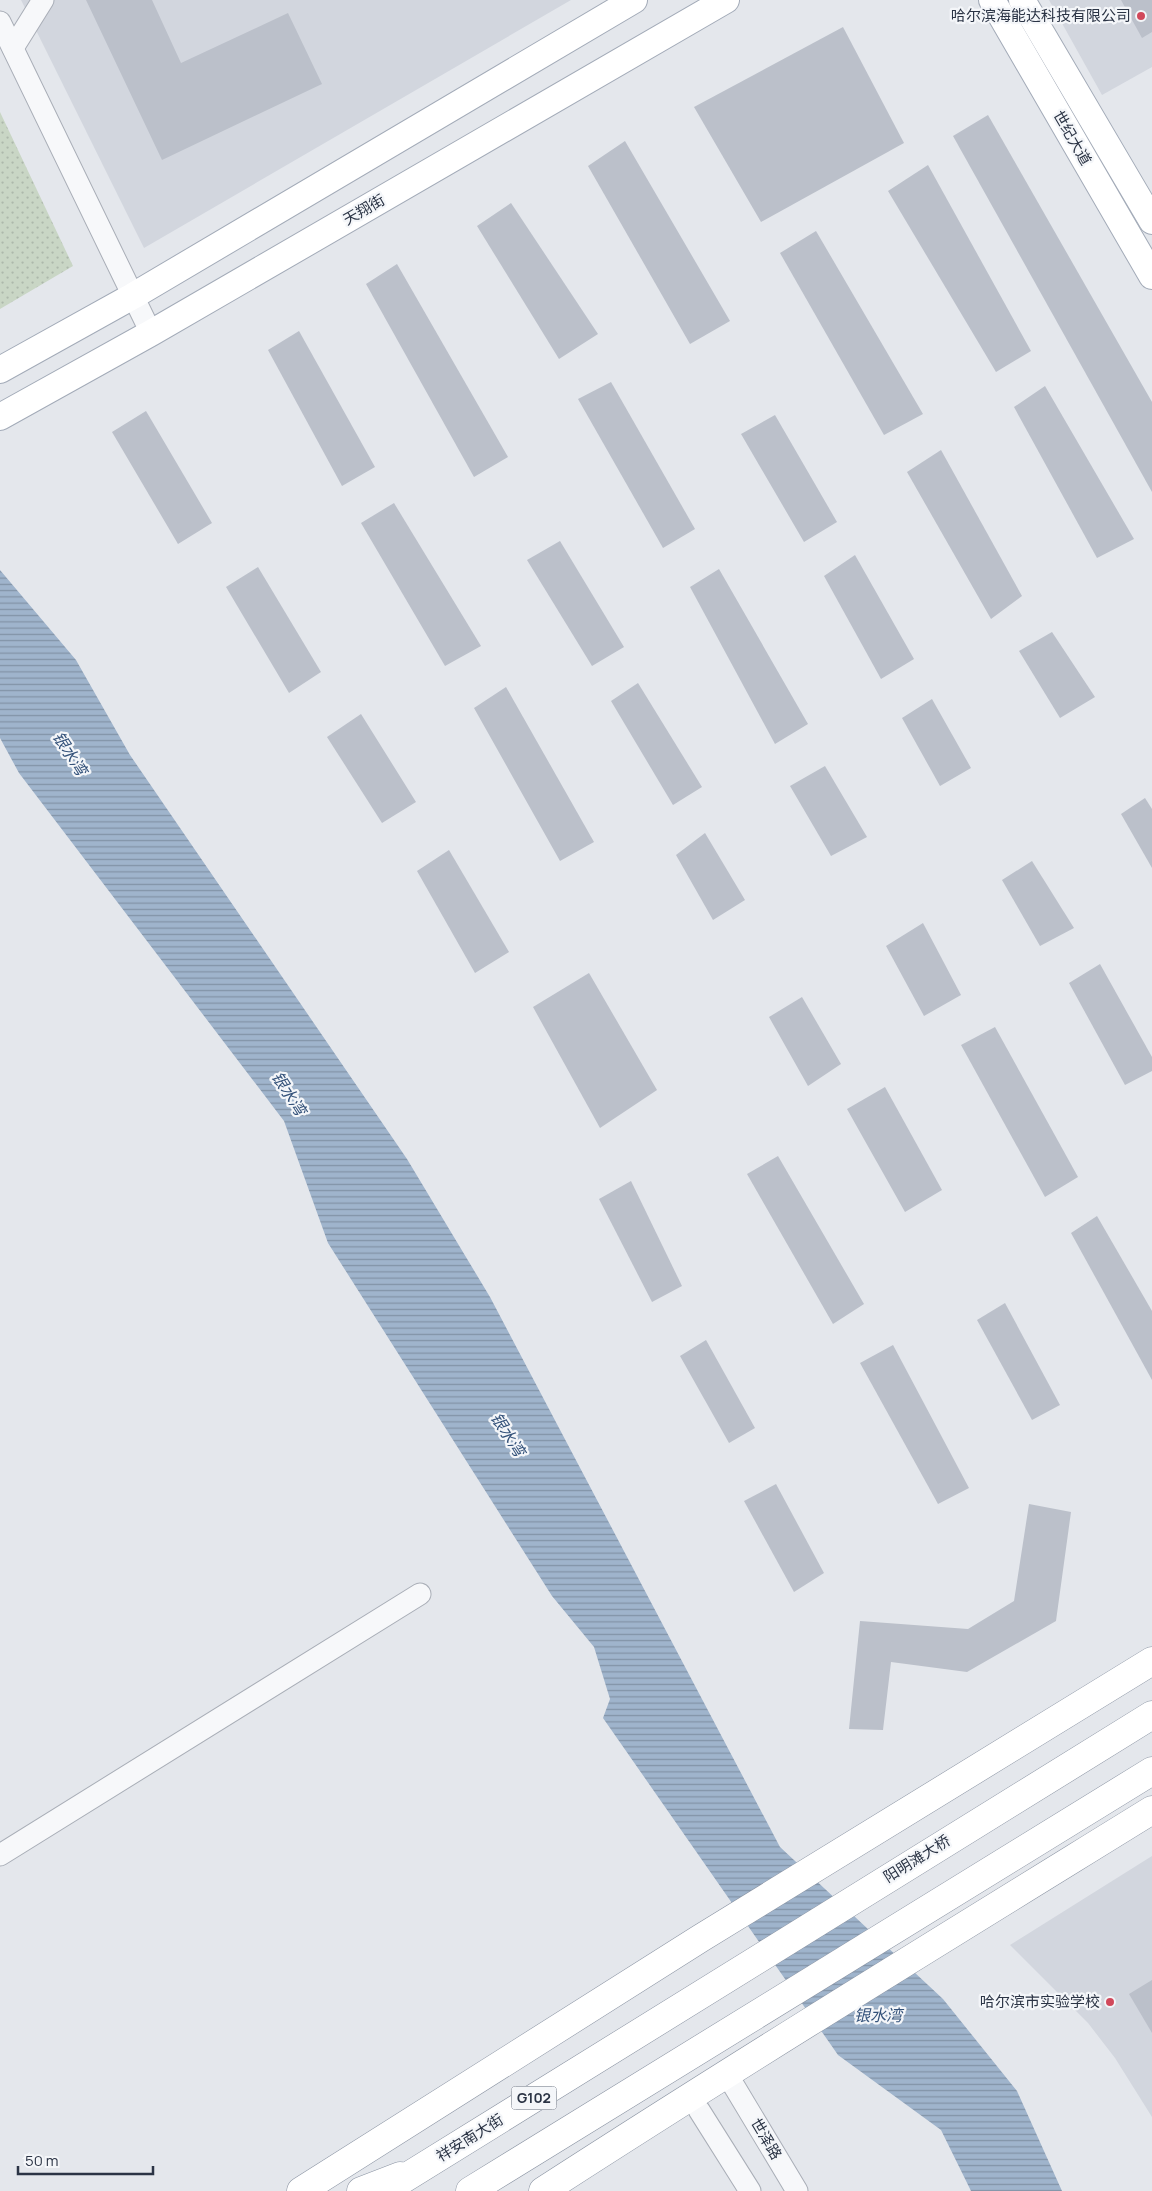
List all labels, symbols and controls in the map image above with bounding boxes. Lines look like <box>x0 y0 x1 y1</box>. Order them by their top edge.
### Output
place label: 哈尔滨海能达科技有限公司 <box>951 5 1131 26</box>
marker: 哈尔滨海能达科技有限公司 <box>1135 10 1147 22</box>
street label: 世纪大道 <box>1048 107 1097 169</box>
street label: 天翔街 <box>339 189 388 230</box>
water label: 银水湾 <box>48 727 94 782</box>
water label: 银水湾 <box>267 1067 313 1122</box>
water label: 银水湾 <box>486 1408 532 1463</box>
street label: 阳明滩大桥 <box>879 1830 954 1887</box>
place label: 哈尔滨市实验学校 <box>980 1991 1100 2012</box>
marker: 哈尔滨市实验学校 <box>1104 1996 1116 2008</box>
water label: 银水湾 <box>854 2004 905 2026</box>
road number: G102 <box>512 2086 556 2110</box>
street label: 祥安南大街 <box>432 2109 507 2166</box>
street label: 世泽路 <box>746 2114 787 2163</box>
scale bar <box>18 2144 152 2176</box>
text: 50 m <box>25 2150 59 2171</box>

